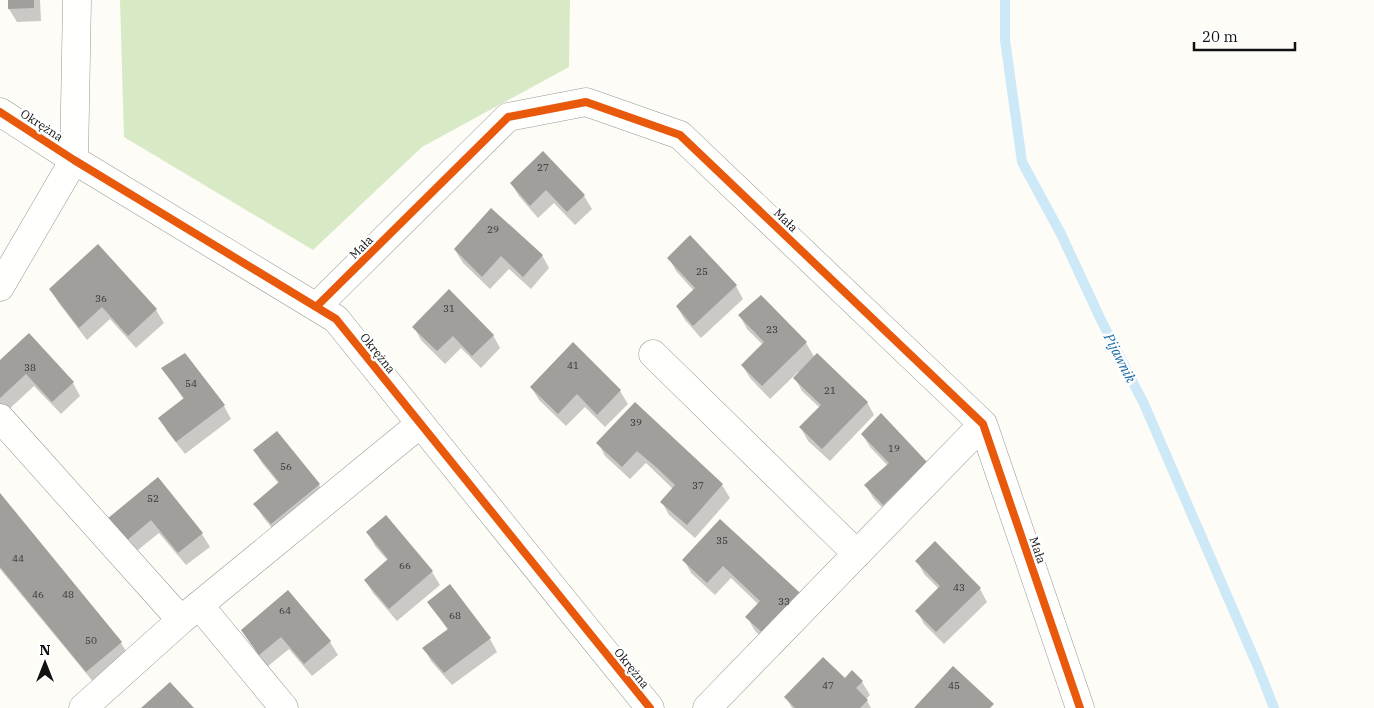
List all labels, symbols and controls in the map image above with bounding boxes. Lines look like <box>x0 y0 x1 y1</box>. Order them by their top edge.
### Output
scale bar <box>1194 20 1295 52</box>
text: 20 m <box>1202 27 1238 46</box>
street label: Okrężna <box>18 106 66 144</box>
house number: 27 <box>537 161 549 174</box>
street label: Mała <box>771 205 801 235</box>
house number: 29 <box>487 223 499 236</box>
street label: Mała <box>346 232 376 262</box>
house number: 25 <box>696 265 708 278</box>
house number: 36 <box>95 292 107 305</box>
house number: 31 <box>443 302 455 315</box>
house number: 23 <box>766 323 778 336</box>
water label: Pijawnik <box>1099 329 1140 386</box>
street label: Okrężna <box>357 330 399 377</box>
house number: 41 <box>567 359 579 372</box>
house number: 38 <box>24 361 36 374</box>
house number: 54 <box>185 377 197 390</box>
house number: 21 <box>824 384 836 397</box>
house number: 39 <box>630 416 642 429</box>
house number: 19 <box>888 442 900 455</box>
house number: 56 <box>280 460 292 473</box>
house number: 37 <box>692 479 704 492</box>
house number: 52 <box>147 492 159 505</box>
house number: 35 <box>716 534 728 547</box>
street label: Mała <box>1026 535 1050 566</box>
house number: 44 <box>12 552 24 565</box>
house number: 66 <box>399 559 411 572</box>
house number: 43 <box>953 581 965 594</box>
house number: 46 <box>32 588 44 601</box>
house number: 48 <box>62 588 74 601</box>
house number: 33 <box>778 595 790 608</box>
house number: 64 <box>279 604 291 617</box>
house number: 68 <box>449 609 461 622</box>
house number: 50 <box>85 634 97 647</box>
north arrow <box>20 638 70 688</box>
text: N <box>39 641 51 659</box>
street label: Okrężna <box>611 645 653 692</box>
house number: 47 <box>822 679 834 692</box>
house number: 45 <box>948 679 960 692</box>

